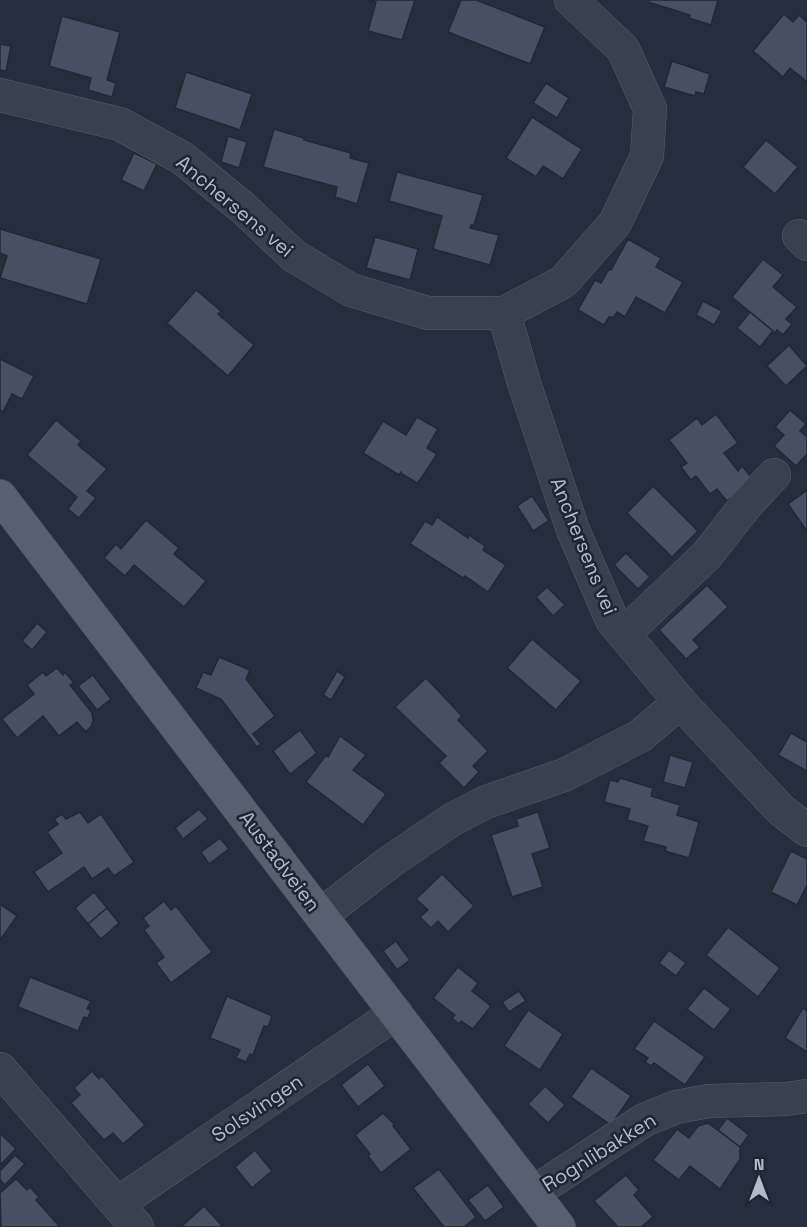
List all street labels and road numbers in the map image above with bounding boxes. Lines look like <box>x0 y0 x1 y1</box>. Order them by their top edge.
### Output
street label: Anchersens vei <box>171 149 299 263</box>
street label: Anchersens vei <box>545 474 623 618</box>
street label: Austadveien <box>234 805 326 917</box>
street label: Solsvingen <box>206 1068 308 1148</box>
street label: Rognlibakken <box>537 1107 661 1197</box>

